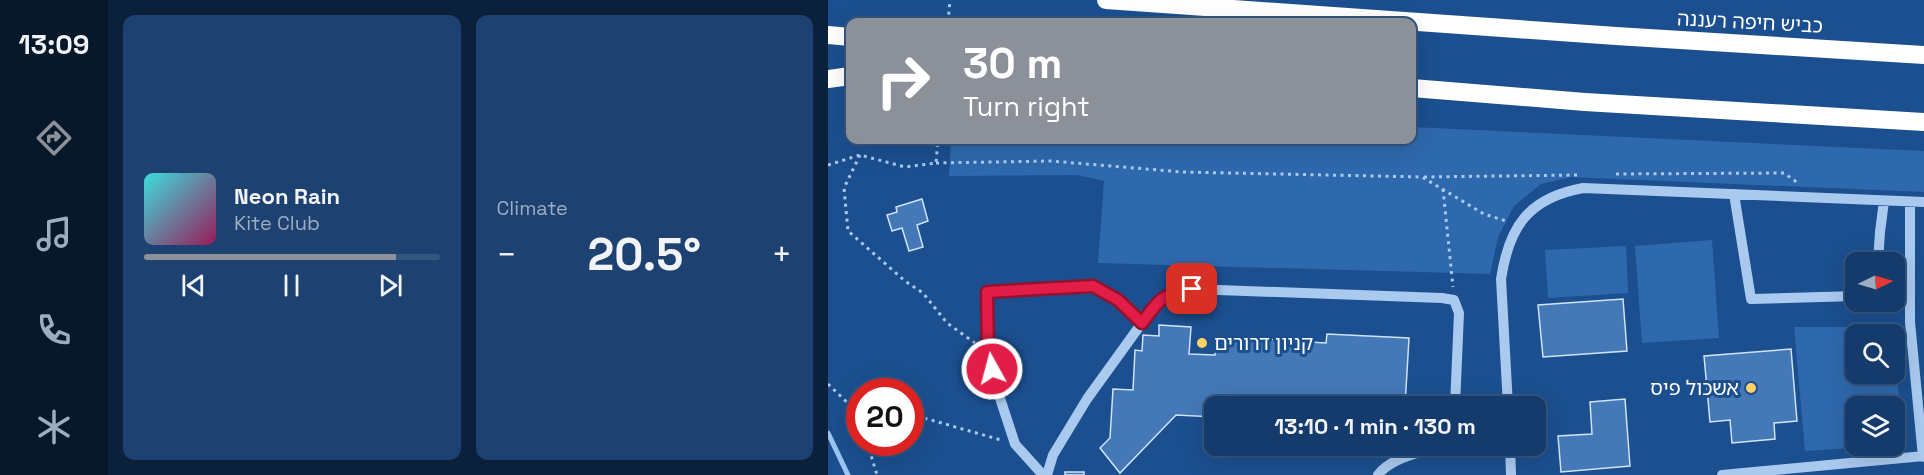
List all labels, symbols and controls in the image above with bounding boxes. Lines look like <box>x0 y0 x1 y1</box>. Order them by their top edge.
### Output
street label: כביש חיפה רעננה <box>1677 5 1823 39</box>
text: 13:09 <box>19 27 89 62</box>
text: 30 m <box>963 37 1062 90</box>
icon: right <box>864 42 942 120</box>
text: Turn right <box>963 89 1090 124</box>
icon: directions <box>33 117 75 159</box>
text: Neon Rain <box>234 182 340 210</box>
text: Climate <box>497 195 568 221</box>
text: Kite Club <box>234 210 320 236</box>
icon: music <box>33 213 75 255</box>
text: 20.5° <box>588 226 701 283</box>
text: − <box>497 234 517 276</box>
text: + <box>772 234 792 276</box>
north arrow <box>1845 252 1905 312</box>
map controls <box>1845 252 1905 456</box>
pin <box>1166 263 1217 314</box>
icon: previous <box>177 269 210 302</box>
icon: pause <box>275 269 308 302</box>
icon: next <box>374 269 407 302</box>
icon: arrive <box>1175 272 1208 305</box>
icon: phone <box>33 309 75 351</box>
button: search <box>1845 324 1905 384</box>
place label: קניון דרורים <box>1214 330 1313 356</box>
marker: קניון דרורים <box>1195 336 1209 350</box>
position arrow <box>960 337 1024 401</box>
place label: אשכול פיס <box>1650 375 1739 401</box>
speed limit sign: 20 <box>846 378 924 456</box>
marker: אשכול פיס <box>1744 381 1758 395</box>
button: layers <box>1845 396 1905 456</box>
icon: climate <box>33 406 75 448</box>
text: 13:10 · 1 min · 130 m <box>1274 412 1476 440</box>

